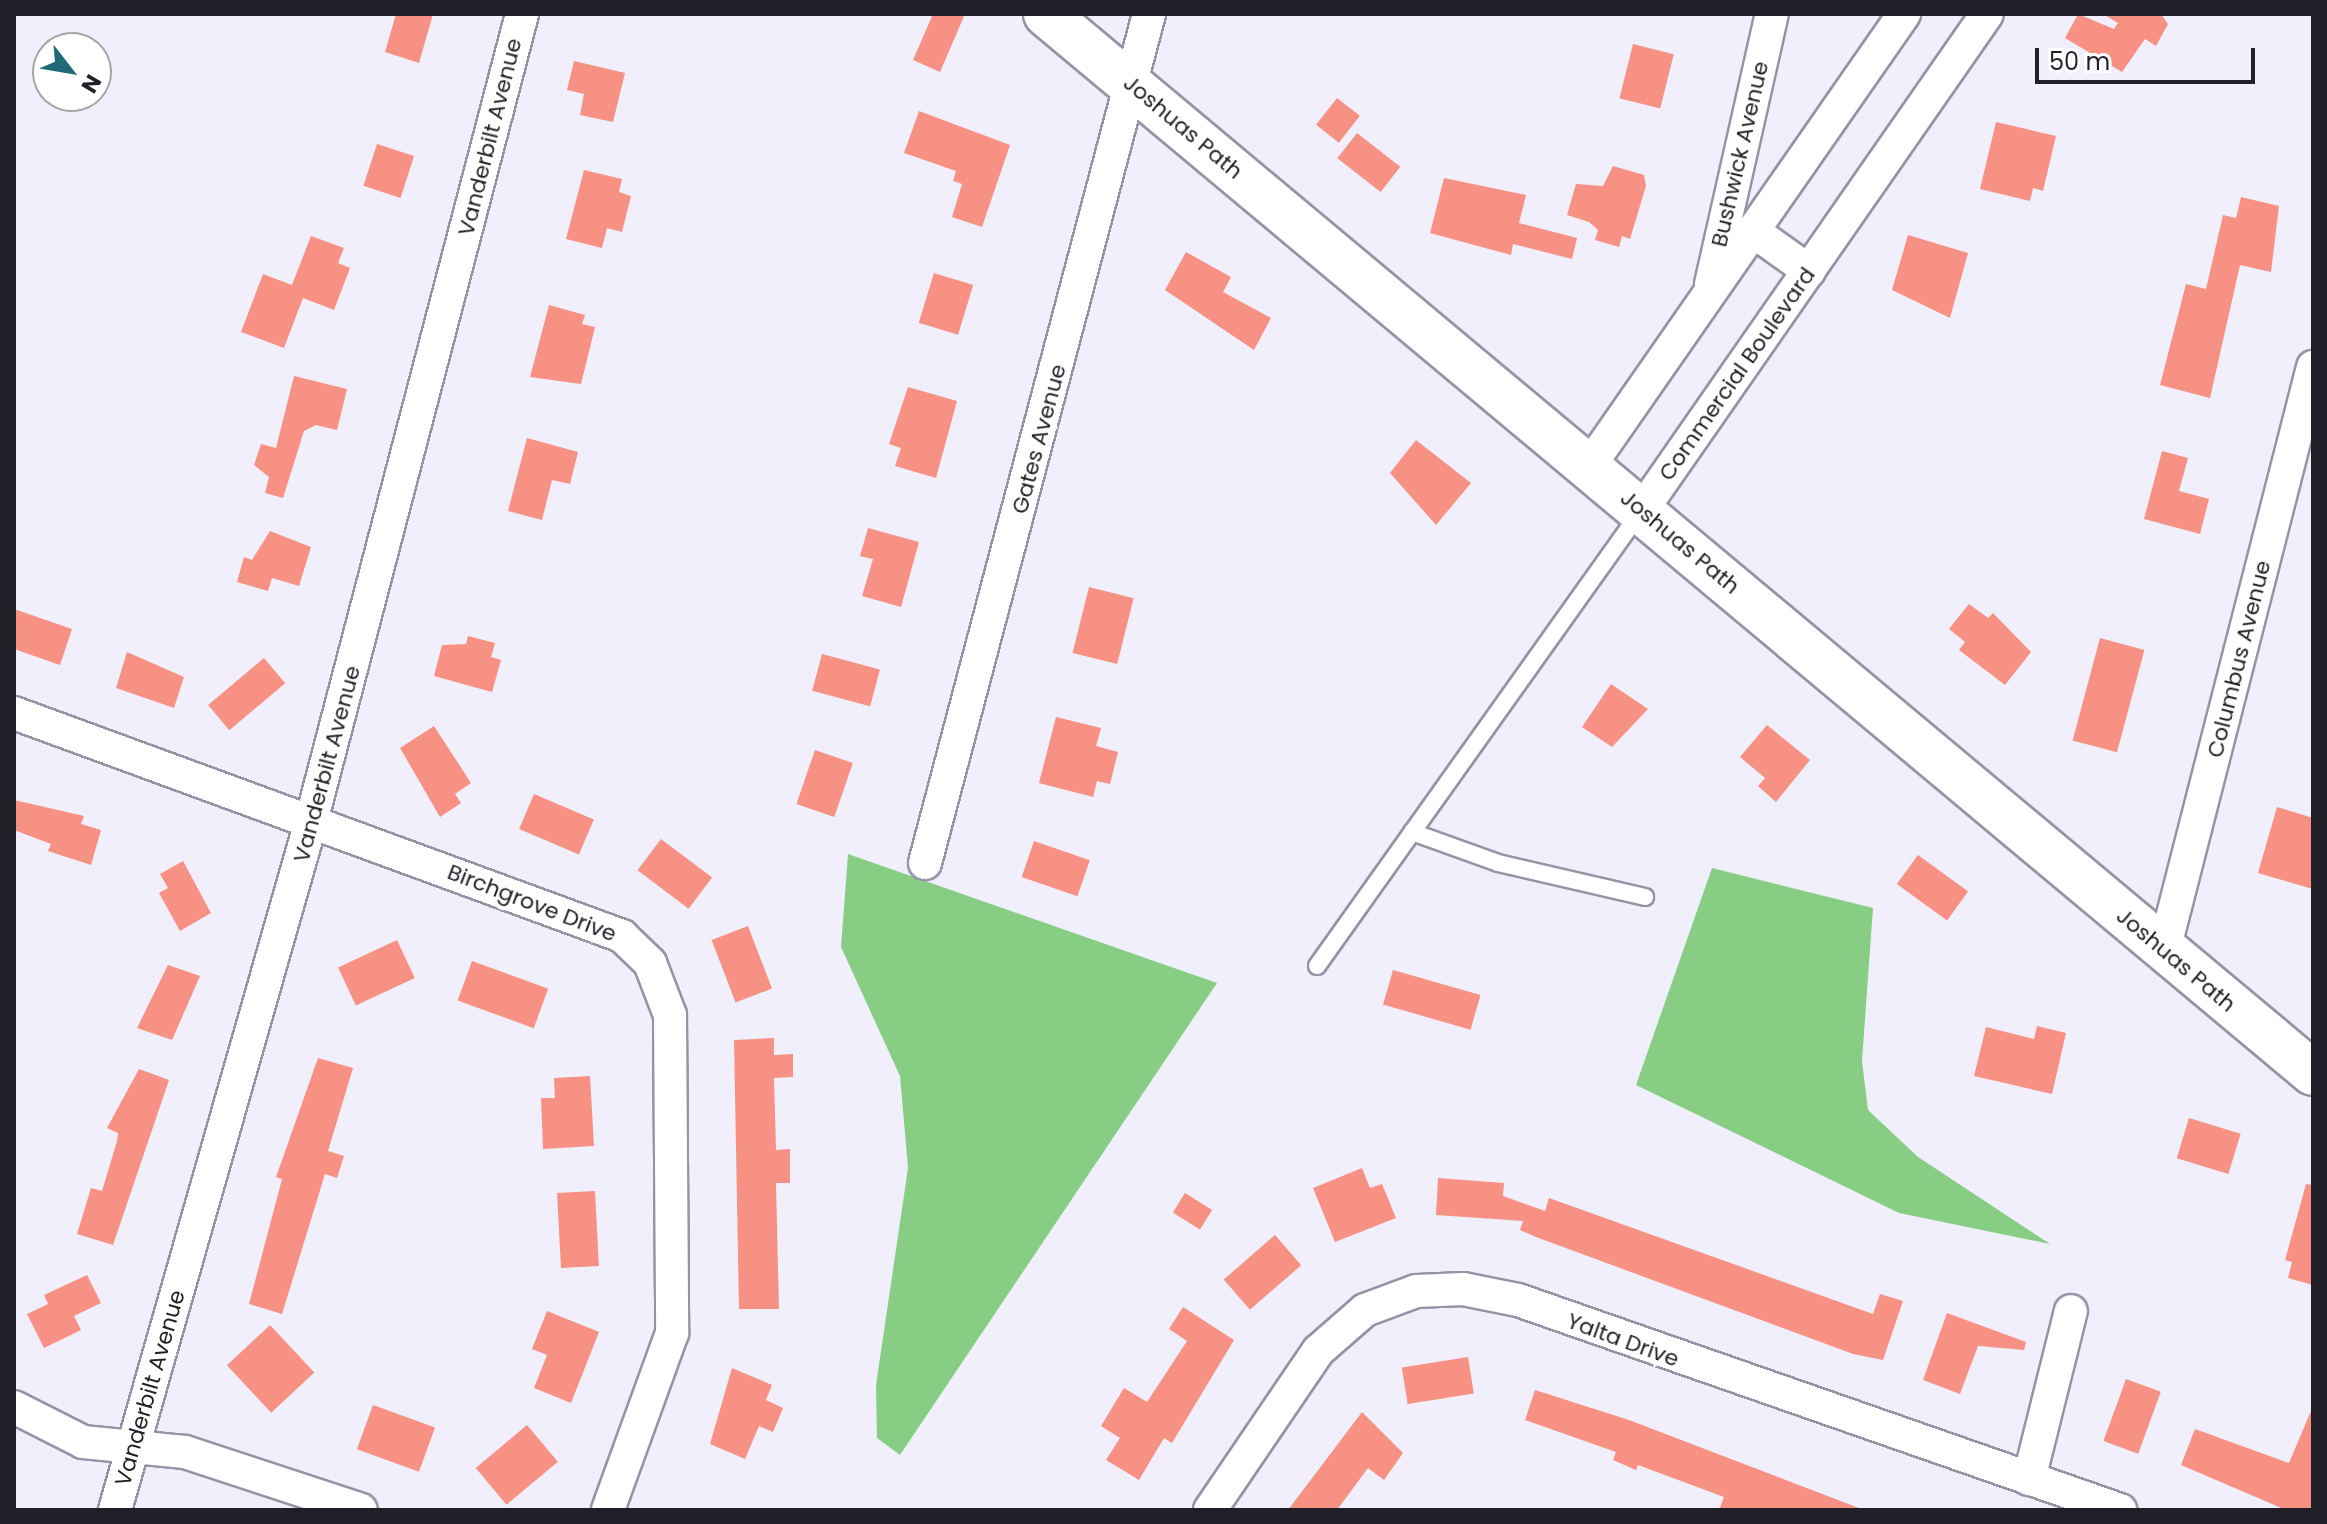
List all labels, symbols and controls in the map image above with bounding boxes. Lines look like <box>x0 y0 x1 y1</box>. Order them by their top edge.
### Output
north arrow <box>32 32 112 112</box>
scale bar <box>2039 32 2259 82</box>
street label: Vanderbilt Avenue <box>453 35 527 239</box>
text: 50 m <box>2049 45 2110 78</box>
street label: Bushwick Avenue <box>1706 59 1774 249</box>
text: N <box>74 69 109 99</box>
street label: Joshuas Path <box>1118 70 1248 184</box>
street label: Commercial Boulevard <box>1653 262 1821 486</box>
street label: Gates Avenue <box>1006 361 1072 517</box>
street label: Joshuas Path <box>1615 485 1745 599</box>
street label: Columbus Avenue <box>2202 558 2276 760</box>
street label: Vanderbilt Avenue <box>288 663 366 865</box>
street label: Birchgrove Drive <box>444 859 620 947</box>
street label: Joshuas Path <box>2111 903 2241 1017</box>
street label: Vanderbilt Avenue <box>109 1287 191 1489</box>
street label: Yalta Drive <box>1563 1308 1683 1372</box>

